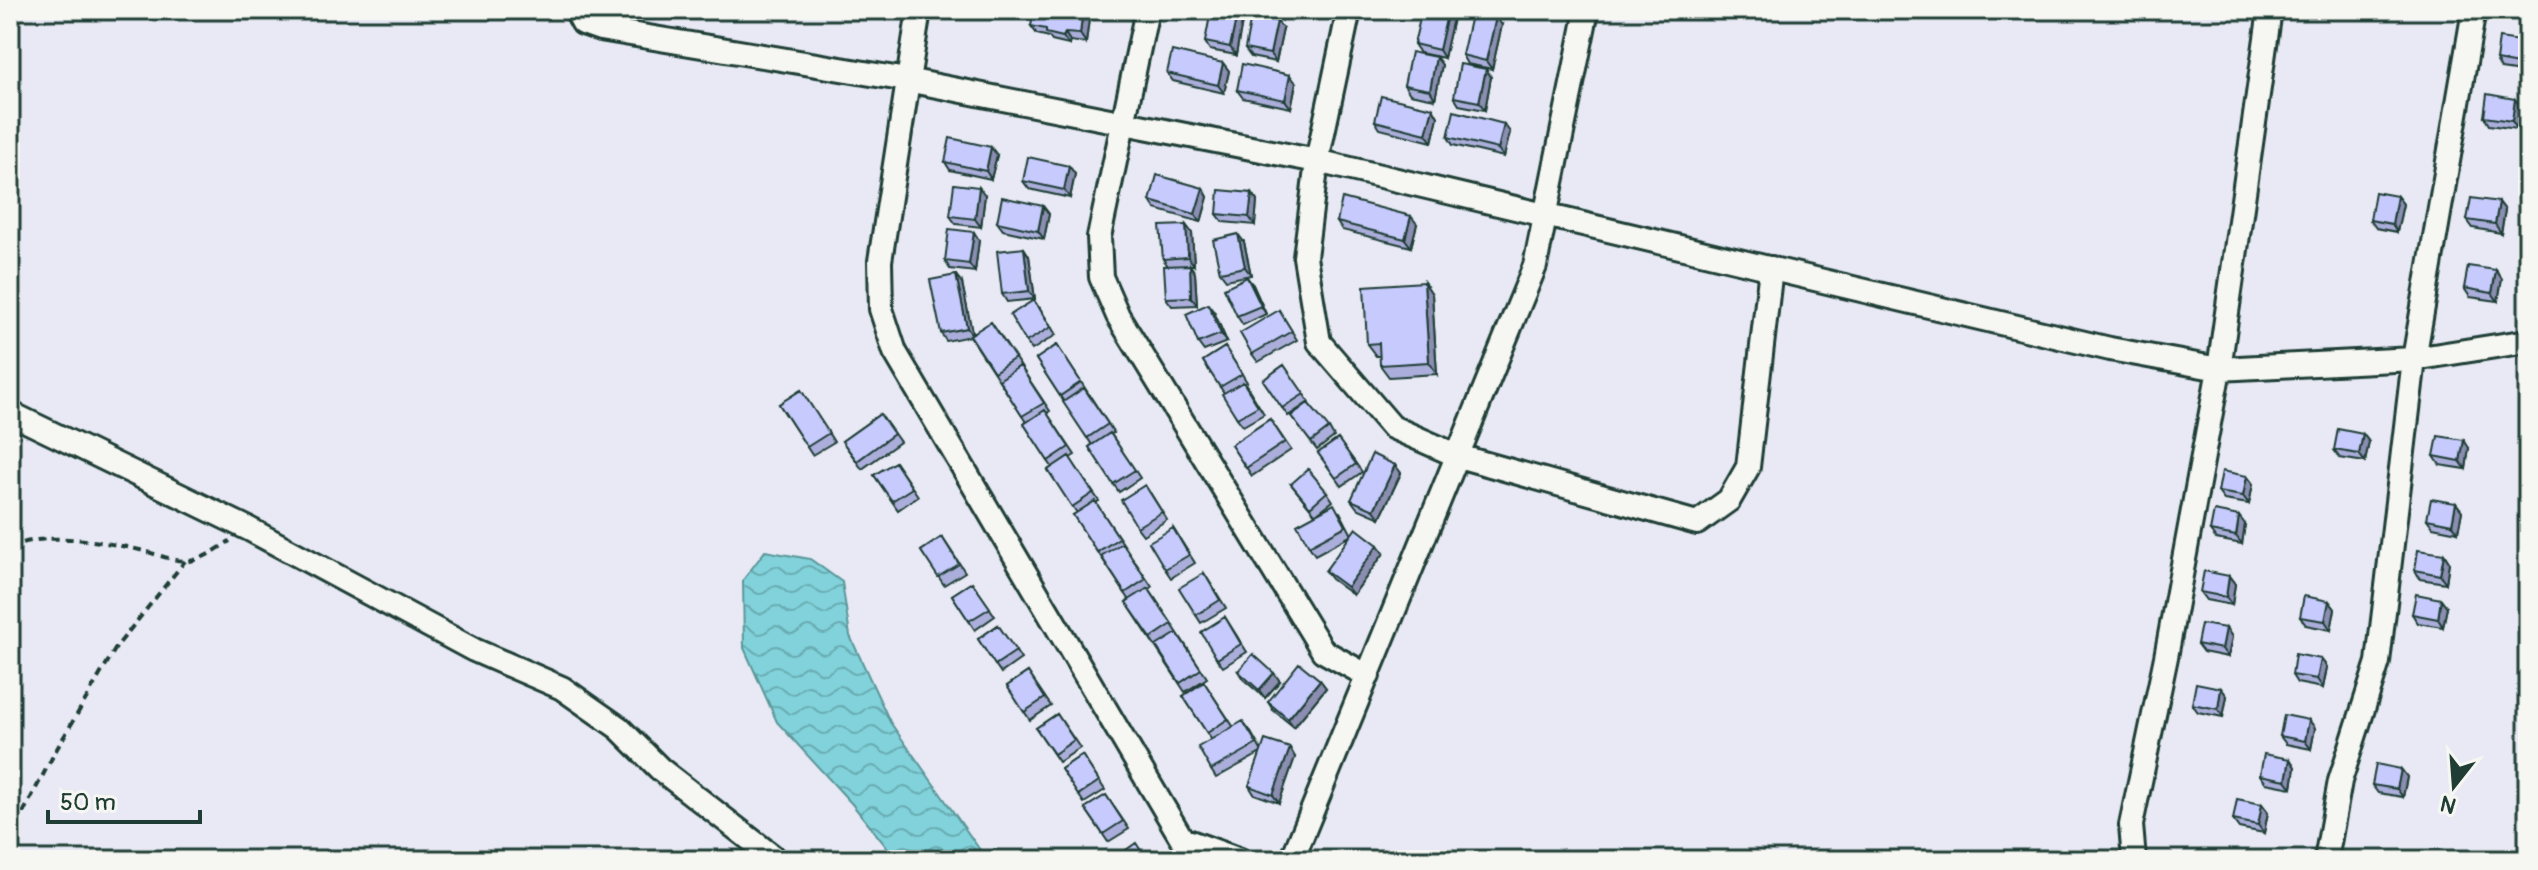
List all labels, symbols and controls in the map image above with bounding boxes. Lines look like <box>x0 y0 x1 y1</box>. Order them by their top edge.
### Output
north arrow <box>2414 746 2494 826</box>
scale bar <box>48 774 200 824</box>
text: 50 m <box>60 788 116 817</box>
text: N <box>2437 789 2460 820</box>

